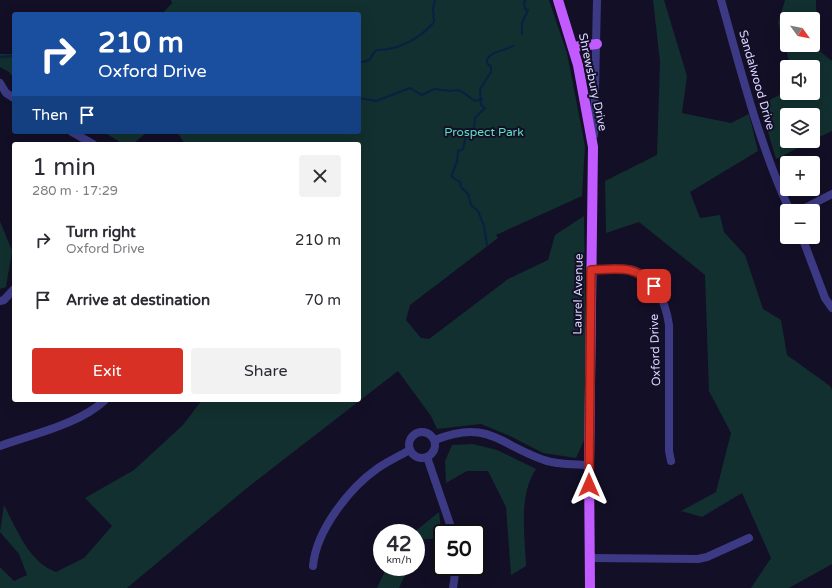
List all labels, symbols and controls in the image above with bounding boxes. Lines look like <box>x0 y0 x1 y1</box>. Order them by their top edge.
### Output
north arrow <box>780 12 820 52</box>
map controls <box>780 12 820 244</box>
text: 210 m <box>98 26 184 60</box>
icon: right <box>32 28 84 80</box>
street label: Sandalwood Drive <box>736 29 778 132</box>
street label: Shrewsbury Drive <box>576 32 610 132</box>
text: Oxford Drive <box>98 60 207 82</box>
button: sound <box>780 60 820 100</box>
icon: arrive <box>76 104 98 126</box>
text: Then <box>32 106 68 124</box>
button: layers <box>780 108 820 148</box>
park label: Prospect Park <box>444 125 524 139</box>
text: 1 min <box>32 153 96 182</box>
button: close <box>299 155 341 197</box>
button: + <box>780 156 820 196</box>
text: 280 m · 17:29 <box>32 183 118 199</box>
button: − <box>780 204 820 244</box>
text: Turn right <box>66 223 136 241</box>
icon: right <box>32 229 54 251</box>
text: 210 m <box>295 231 341 249</box>
text: Oxford Drive <box>66 241 145 257</box>
street label: Laurel Avenue <box>570 253 586 335</box>
pin <box>637 269 671 303</box>
icon: arrive <box>643 275 665 297</box>
icon: arrive <box>32 289 54 311</box>
text: Arrive at destination <box>66 291 210 309</box>
text: 70 m <box>304 291 341 309</box>
street label: Oxford Drive <box>647 313 663 386</box>
button: Exit <box>32 348 183 394</box>
button: Share <box>191 348 341 394</box>
position arrow <box>568 464 610 506</box>
speed limit sign: 50 <box>433 524 485 576</box>
text: 42 <box>386 533 412 557</box>
text: km/h <box>386 554 412 566</box>

